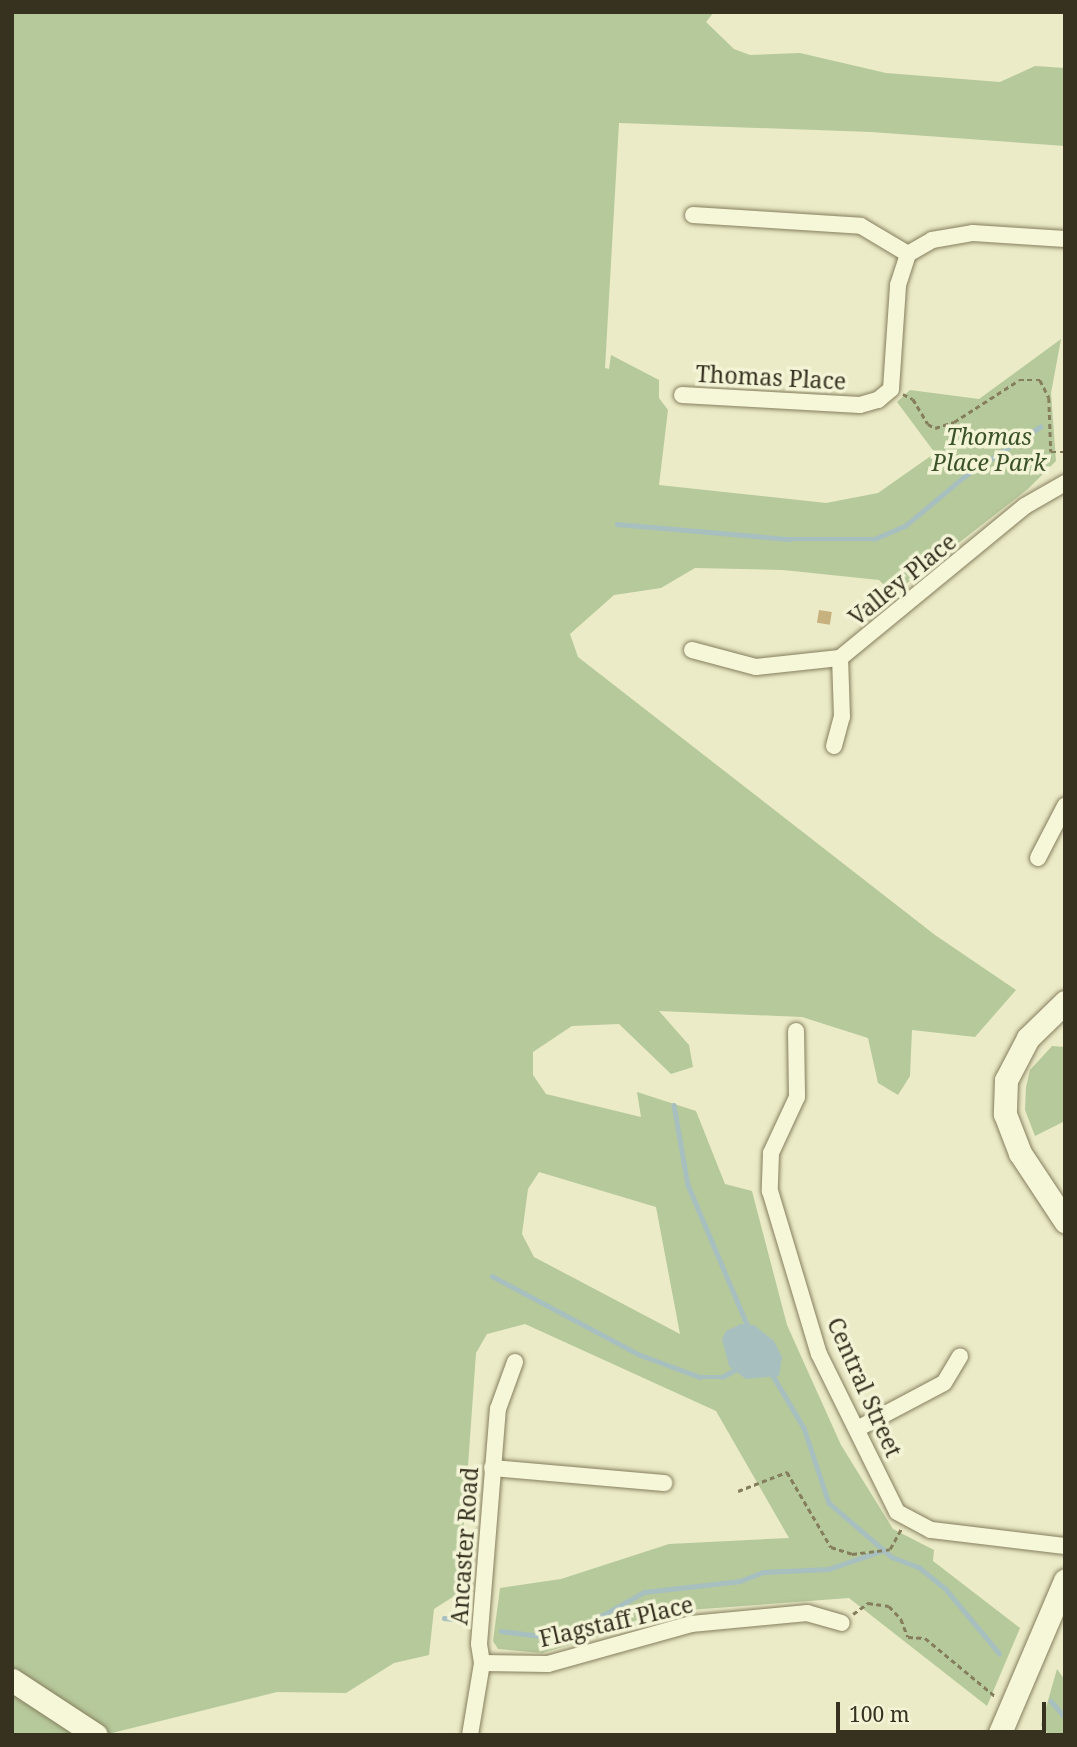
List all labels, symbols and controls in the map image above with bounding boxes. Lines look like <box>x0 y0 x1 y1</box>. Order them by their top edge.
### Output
street label: Thomas Place <box>695 359 847 395</box>
park label: Thomas Place Park <box>932 422 1046 476</box>
street label: Valley Place <box>843 527 961 631</box>
street label: Central Street <box>822 1313 908 1461</box>
street label: Ancaster Road <box>445 1466 483 1626</box>
street label: Flagstaff Place <box>536 1590 696 1652</box>
scale bar <box>839 1688 1049 1732</box>
text: 100 m <box>849 1700 910 1728</box>

